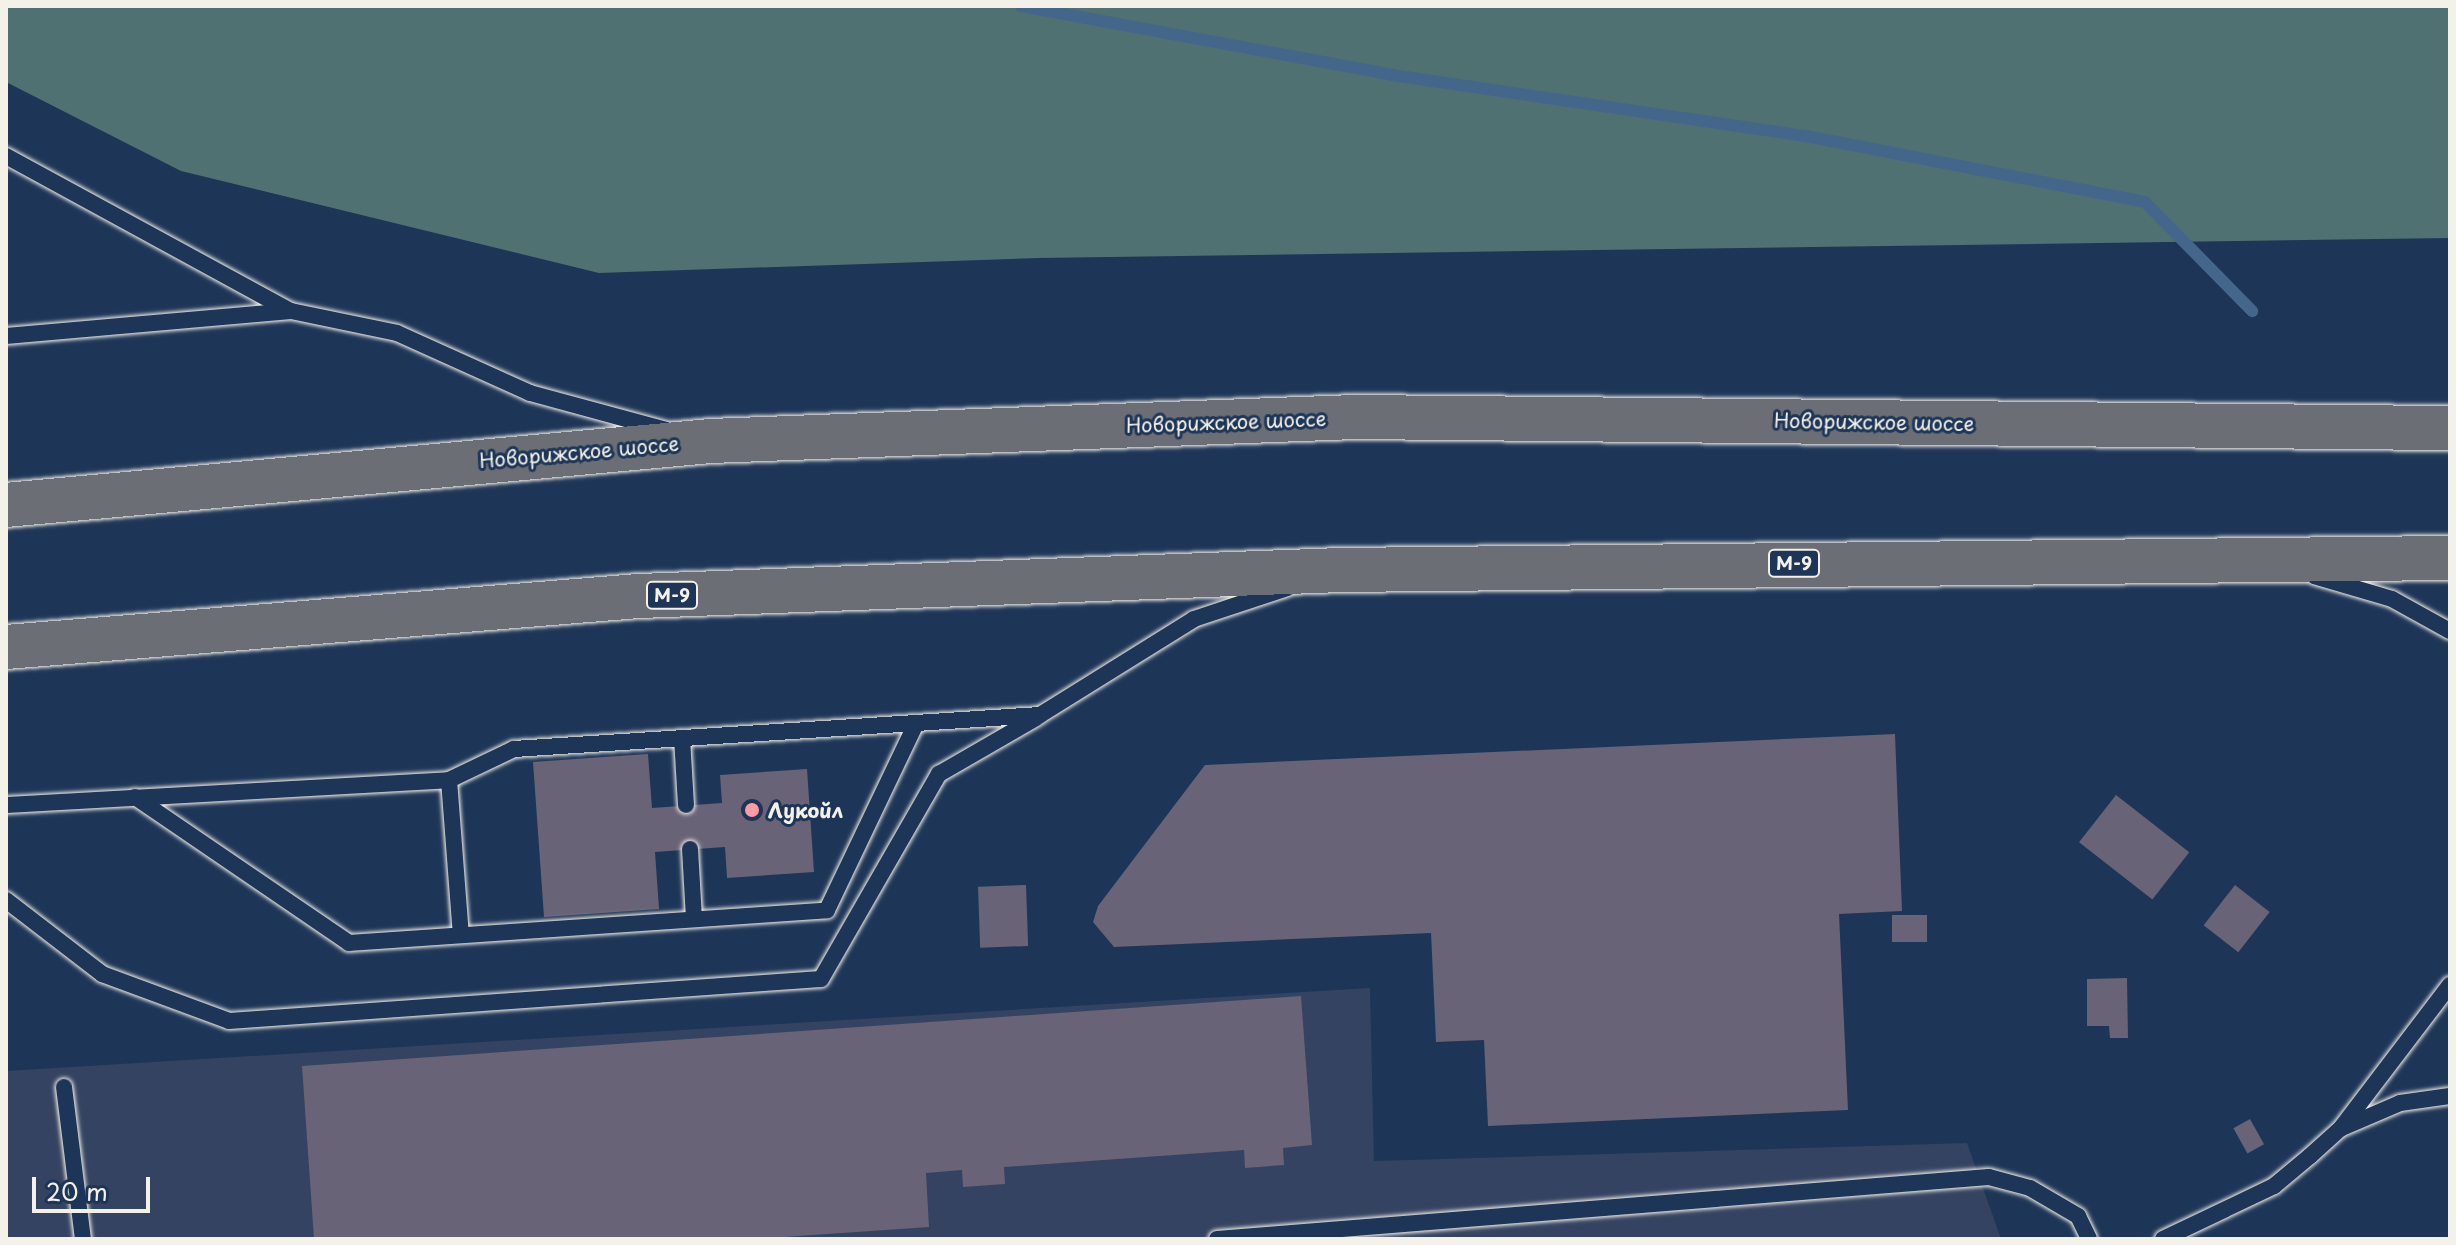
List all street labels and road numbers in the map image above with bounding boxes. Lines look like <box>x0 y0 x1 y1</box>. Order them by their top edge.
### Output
street label: Новорижское шоссе <box>1125 407 1327 437</box>
street label: Новорижское шоссе <box>1774 408 1974 436</box>
street label: Новорижское шоссе <box>478 431 680 473</box>
road number: М-9 <box>1768 549 1820 577</box>
road number: М-9 <box>646 581 698 609</box>

